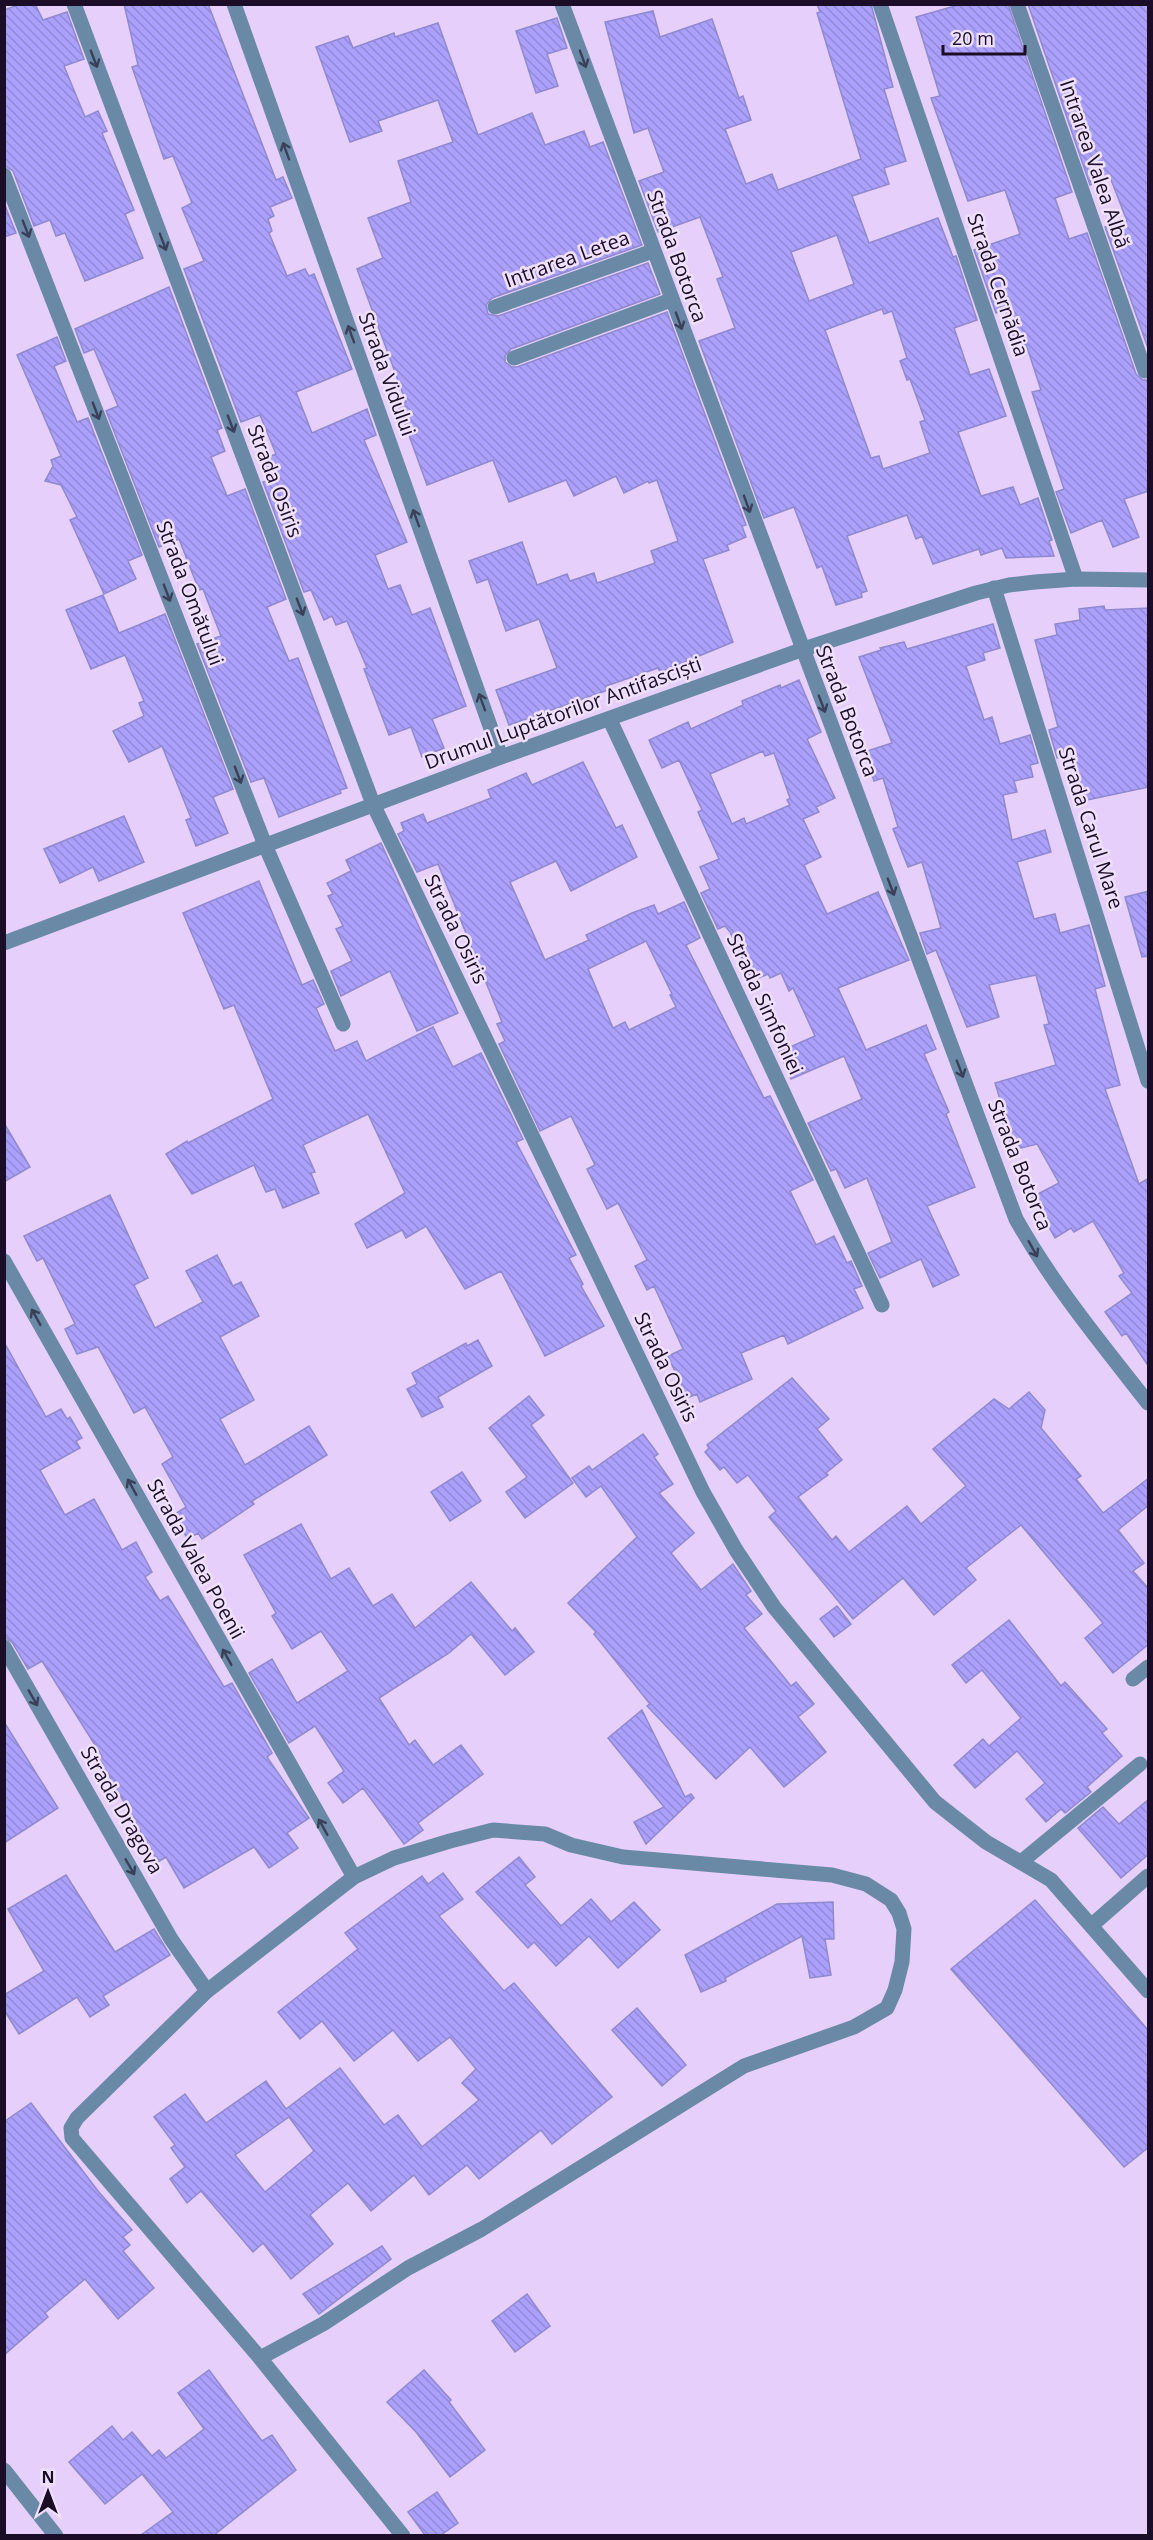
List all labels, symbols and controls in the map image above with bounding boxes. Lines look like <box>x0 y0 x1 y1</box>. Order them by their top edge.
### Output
scale bar <box>943 18 1026 56</box>
text: 20 m <box>952 26 994 50</box>
one-way arrow <box>89 49 100 68</box>
one-way arrow <box>578 50 589 68</box>
street label: Intrarea Valea Albă <box>1054 76 1137 252</box>
one-way arrow <box>279 142 290 161</box>
street label: Strada Botorca <box>641 186 714 326</box>
street label: Strada Cernădia <box>961 210 1036 360</box>
one-way arrow <box>21 220 32 238</box>
street label: Intrarea Letea <box>501 223 633 294</box>
one-way arrow <box>158 232 169 251</box>
street label: Strada Vidului <box>353 308 422 439</box>
one-way arrow <box>674 311 685 330</box>
one-way arrow <box>345 326 356 344</box>
one-way arrow <box>92 401 103 420</box>
one-way arrow <box>226 415 237 433</box>
street label: Strada Osiris <box>242 421 309 541</box>
one-way arrow <box>742 494 753 513</box>
one-way arrow <box>410 509 421 528</box>
street label: Strada Omătului <box>150 517 230 669</box>
one-way arrow <box>162 583 173 602</box>
one-way arrow <box>295 597 306 616</box>
street label: Strada Botorca <box>810 641 885 780</box>
street label: Drumul Luptătorilor Antifasciști <box>421 650 705 775</box>
one-way arrow <box>475 693 486 712</box>
one-way arrow <box>817 695 828 713</box>
street label: Strada Carul Mare <box>1053 743 1130 912</box>
one-way arrow <box>233 765 244 783</box>
street label: Strada Osiris <box>418 869 495 988</box>
one-way arrow <box>886 877 897 896</box>
street label: Strada Simfoniei <box>721 929 810 1079</box>
one-way arrow <box>955 1059 966 1078</box>
street label: Strada Botorca <box>982 1095 1059 1234</box>
one-way arrow <box>1028 1240 1039 1258</box>
street label: Strada Osiris <box>628 1307 705 1426</box>
one-way arrow <box>30 1309 42 1326</box>
street label: Strada Valea Poenii <box>141 1474 252 1644</box>
one-way arrow <box>126 1479 138 1496</box>
one-way arrow <box>221 1649 233 1666</box>
one-way arrow <box>28 1689 40 1706</box>
street label: Strada Dragova <box>75 1741 170 1879</box>
one-way arrow <box>317 1819 329 1836</box>
one-way arrow <box>124 1858 136 1875</box>
north arrow <box>18 2462 78 2522</box>
text: N <box>41 2466 55 2488</box>

